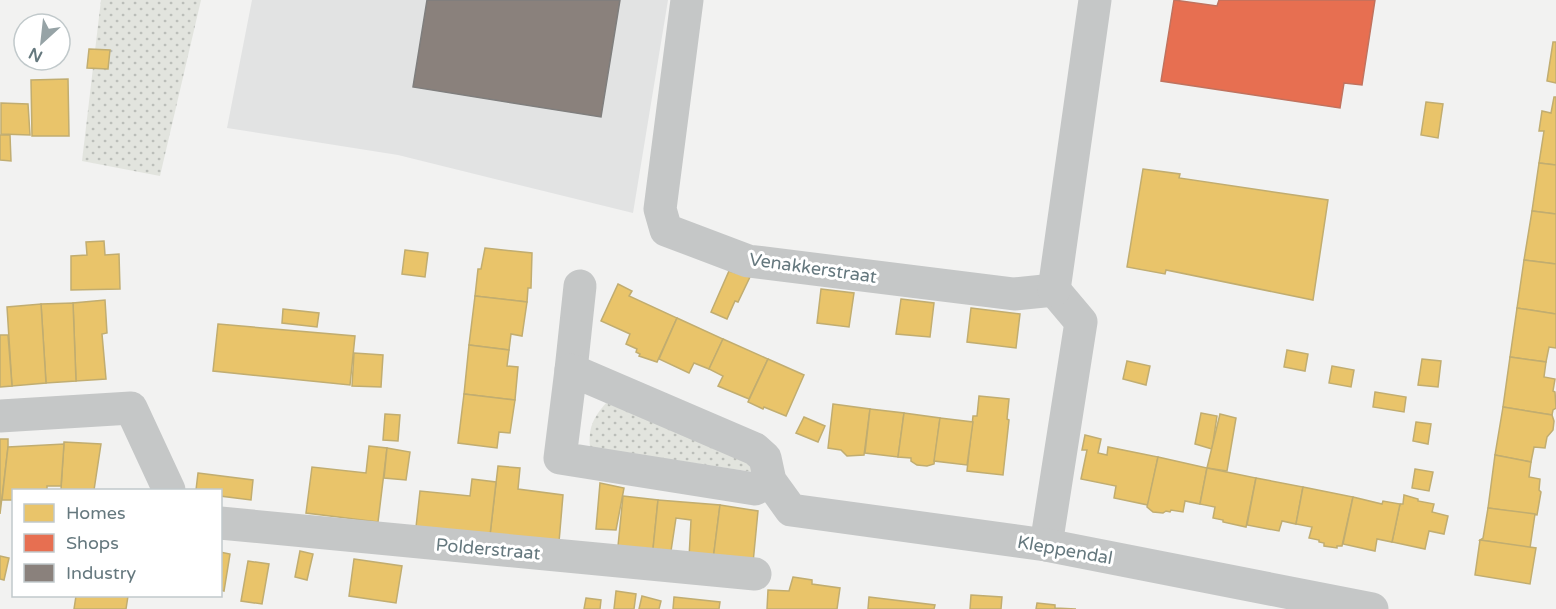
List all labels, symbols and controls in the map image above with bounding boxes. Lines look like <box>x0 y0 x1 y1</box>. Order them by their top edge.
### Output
north arrow <box>12 12 72 72</box>
text: N <box>25 43 46 66</box>
street label: Venakkerstraat <box>748 248 878 288</box>
legend <box>12 489 222 597</box>
text: Homes <box>66 502 126 524</box>
street label: Kleppendal <box>1016 531 1114 569</box>
text: Shops <box>66 532 119 554</box>
street label: Polderstraat <box>435 533 541 565</box>
text: Industry <box>66 562 137 584</box>

